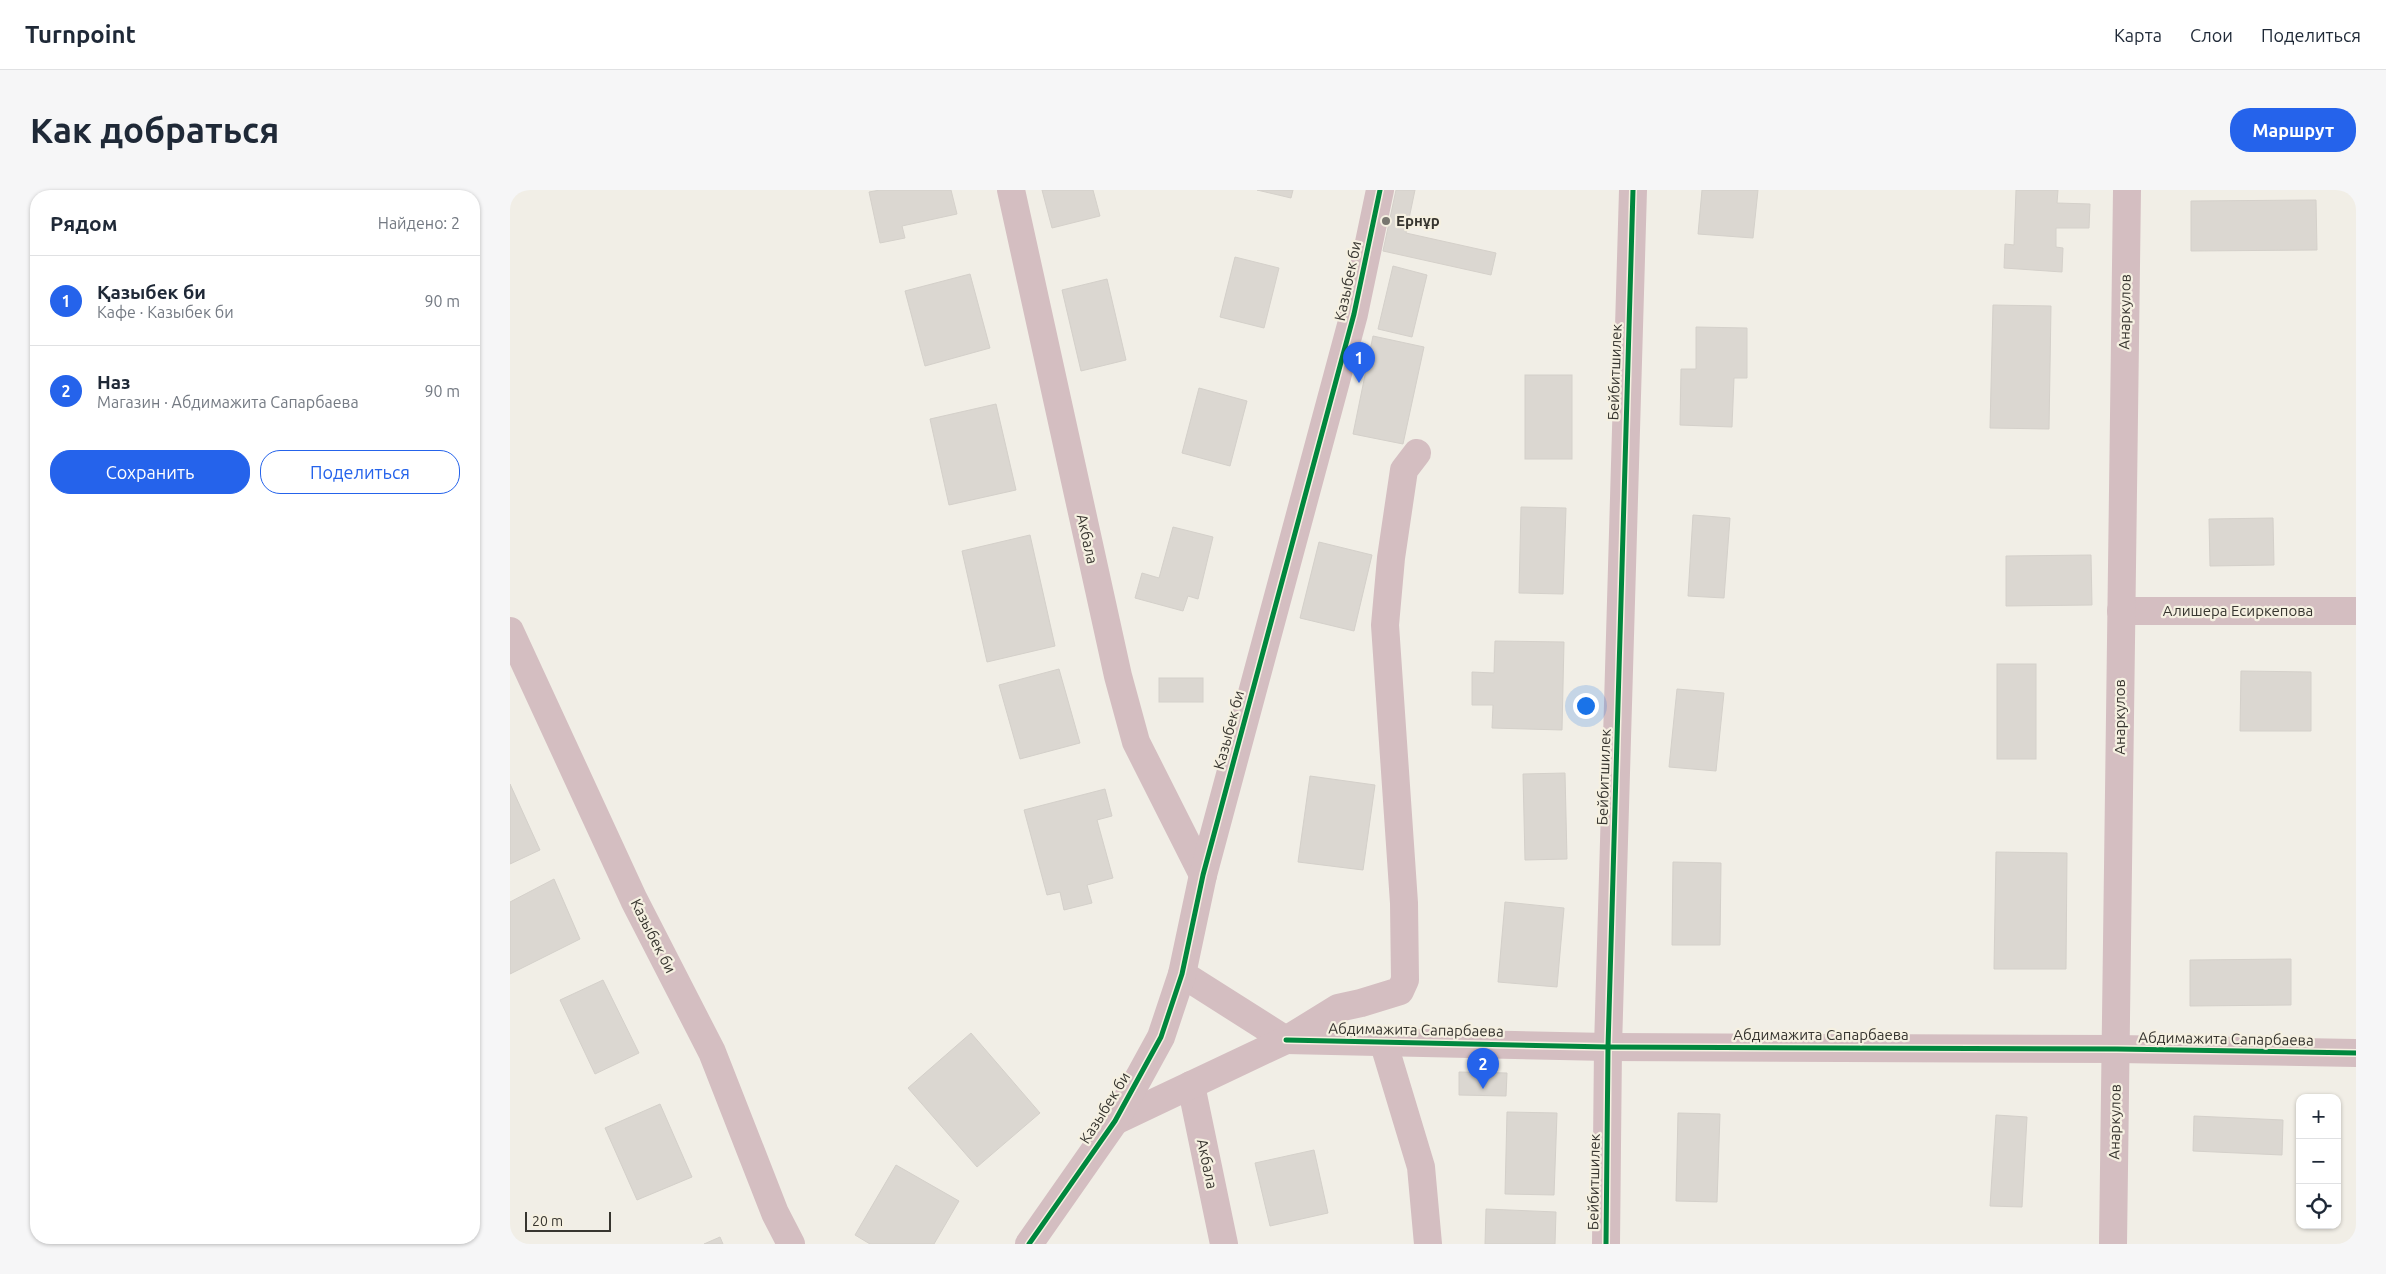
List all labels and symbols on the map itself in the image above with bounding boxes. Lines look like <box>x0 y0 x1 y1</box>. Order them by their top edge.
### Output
place label: Ернұр <box>1396 212 1440 229</box>
marker: Ернұр <box>1380 215 1392 227</box>
street label: Казыбек би <box>1331 239 1364 322</box>
street label: Анаркулов <box>2115 274 2134 350</box>
street label: Бейбитшилек <box>1604 323 1625 421</box>
pin: 1 <box>1343 342 1375 383</box>
street label: Акбала <box>1074 512 1101 565</box>
street label: Алишера Есиркепова <box>2163 602 2313 619</box>
street label: Анаркулов <box>2111 679 2128 755</box>
street label: Казыбек би <box>1210 689 1247 771</box>
your location <box>1573 693 1599 719</box>
street label: Бейбитшилек <box>1593 728 1614 826</box>
street label: Казыбек би <box>627 896 679 976</box>
street label: Абдимажита Сапарбаева <box>1328 1019 1504 1040</box>
street label: Абдимажита Сапарбаева <box>1733 1026 1909 1043</box>
street label: Абдимажита Сапарбаева <box>2138 1028 2314 1049</box>
pin: 2 <box>1467 1048 1499 1089</box>
street label: Казыбек би <box>1076 1069 1133 1147</box>
street label: Анаркулов <box>2105 1084 2124 1160</box>
street label: Бейбитшилек <box>1584 1133 1603 1230</box>
street label: Акбала <box>1194 1137 1221 1190</box>
scale bar <box>525 1209 611 1232</box>

